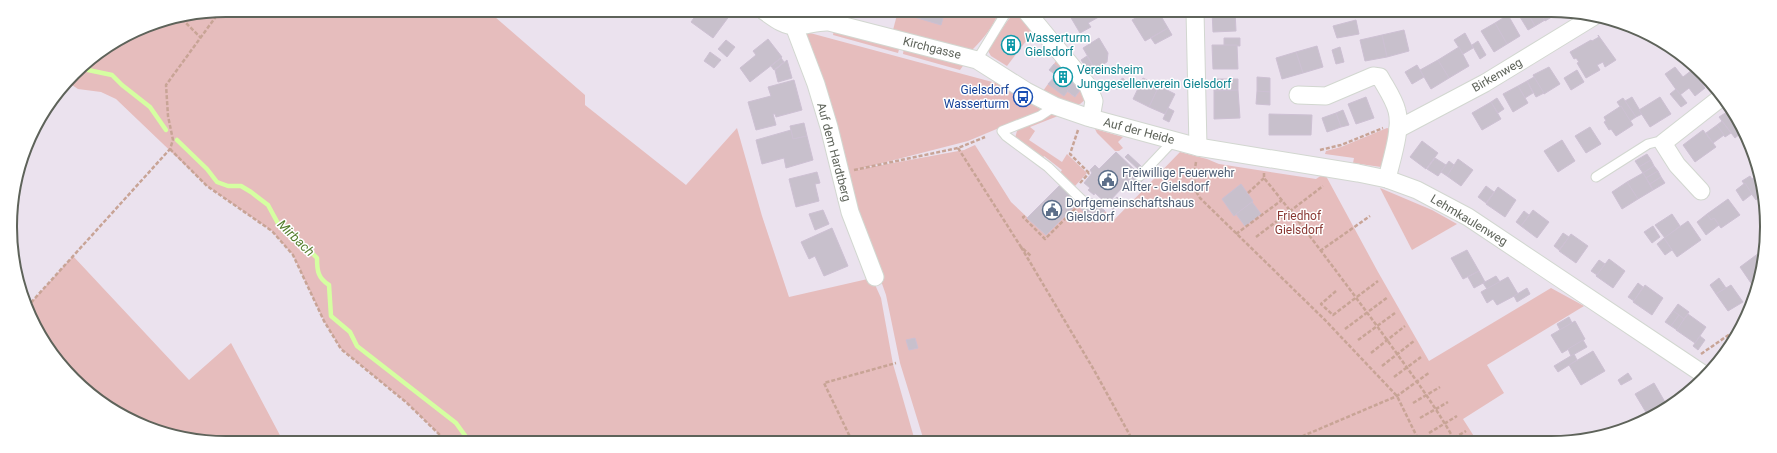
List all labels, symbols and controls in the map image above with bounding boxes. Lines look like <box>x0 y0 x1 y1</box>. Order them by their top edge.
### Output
place label: Wasserturm Gielsdorf <box>1025 31 1090 59</box>
street label: Kirchgasse <box>902 34 962 62</box>
building icon: Wasserturm Gielsdorf <box>1000 34 1022 56</box>
street label: Birkenweg <box>1469 55 1525 95</box>
place label: Vereinsheim Junggesellenverein Gielsdorf <box>1077 63 1232 91</box>
building icon: Vereinsheim Junggesellenverein Gielsdorf <box>1052 66 1074 88</box>
place label: Gielsdorf Wasserturm <box>944 83 1010 111</box>
bus stop icon: Gielsdorf Wasserturm <box>1012 86 1034 108</box>
street label: Auf dem Hardtberg <box>814 101 854 203</box>
street label: Auf der Heide <box>1102 115 1176 147</box>
place label: Freiwillige Feuerwehr Alfter - Gielsdorf <box>1122 166 1235 194</box>
public building icon: Freiwillige Feuerwehr Alfter - Gielsdorf <box>1097 169 1119 191</box>
street label: Lehmkaulenweg <box>1428 192 1510 248</box>
place label: Dorfgemeinschaftshaus Gielsdorf <box>1066 196 1194 224</box>
public building icon: Dorfgemeinschaftshaus Gielsdorf <box>1041 199 1063 221</box>
park label: Friedhof Gielsdorf <box>1275 209 1324 237</box>
water label: Mirbach <box>274 217 318 259</box>

